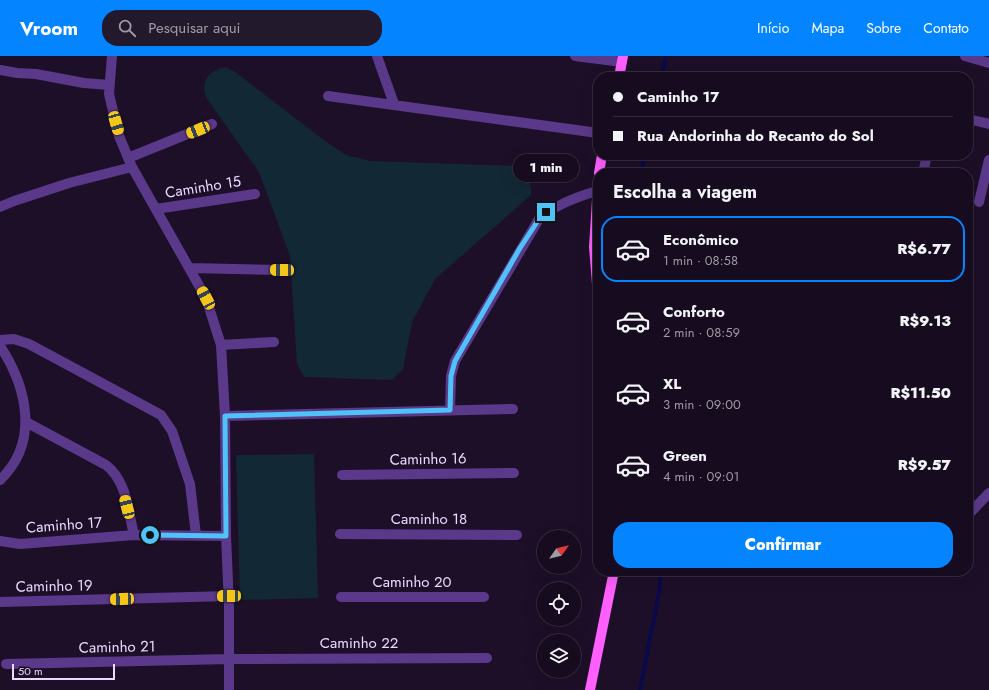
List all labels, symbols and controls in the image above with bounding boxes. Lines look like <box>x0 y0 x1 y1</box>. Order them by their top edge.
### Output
search box <box>102 10 382 46</box>
text: Vroom <box>20 15 78 42</box>
icon: search <box>116 17 138 39</box>
text: Pesquisar aqui <box>148 17 240 39</box>
text: Início <box>757 18 789 38</box>
text: Mapa <box>811 18 844 38</box>
text: Sobre <box>866 18 901 38</box>
text: Contato <box>923 18 969 38</box>
text: Caminho 17 <box>637 86 719 108</box>
car <box>107 110 125 136</box>
car <box>185 120 211 140</box>
text: Rua Andorinha do Recanto do Sol <box>637 125 874 147</box>
callout: 1 min <box>513 154 579 182</box>
text: 1 min <box>530 158 562 177</box>
street label: Caminho 15 <box>163 170 243 204</box>
text: Escolha a viagem <box>613 179 757 205</box>
route end <box>537 203 555 221</box>
text: Econômico <box>663 229 738 251</box>
icon: car <box>615 231 651 267</box>
text: R$6.77 <box>897 238 951 260</box>
text: 1 min · 08:58 <box>663 251 738 270</box>
car <box>270 264 294 276</box>
car <box>195 285 217 311</box>
text: Conforto <box>663 301 725 323</box>
icon: car <box>615 303 651 339</box>
text: R$9.13 <box>900 310 951 332</box>
text: 2 min · 08:59 <box>663 323 740 342</box>
text: XL <box>663 373 681 395</box>
icon: car <box>615 375 651 411</box>
text: R$11.50 <box>890 382 951 404</box>
text: 3 min · 09:00 <box>663 395 741 414</box>
text: Green <box>663 445 707 467</box>
street label: Caminho 16 <box>389 447 467 471</box>
icon: car <box>615 447 651 483</box>
text: R$9.57 <box>898 454 951 476</box>
text: 4 min · 09:01 <box>663 467 739 486</box>
car <box>118 494 136 520</box>
street label: Caminho 18 <box>391 508 467 530</box>
street label: Caminho 17 <box>25 511 103 539</box>
button: Confirmar <box>613 522 953 568</box>
route start <box>141 526 159 544</box>
north arrow <box>537 530 581 574</box>
map controls <box>537 530 581 678</box>
street label: Caminho 20 <box>372 571 452 593</box>
street label: Caminho 19 <box>15 574 93 598</box>
button: locate <box>537 582 581 626</box>
car <box>217 590 241 602</box>
car <box>110 593 134 605</box>
street label: Caminho 22 <box>320 632 398 654</box>
button: layers <box>537 634 581 678</box>
street label: Caminho 21 <box>78 635 156 659</box>
scale bar <box>12 662 115 681</box>
text: 50 m <box>18 663 43 679</box>

